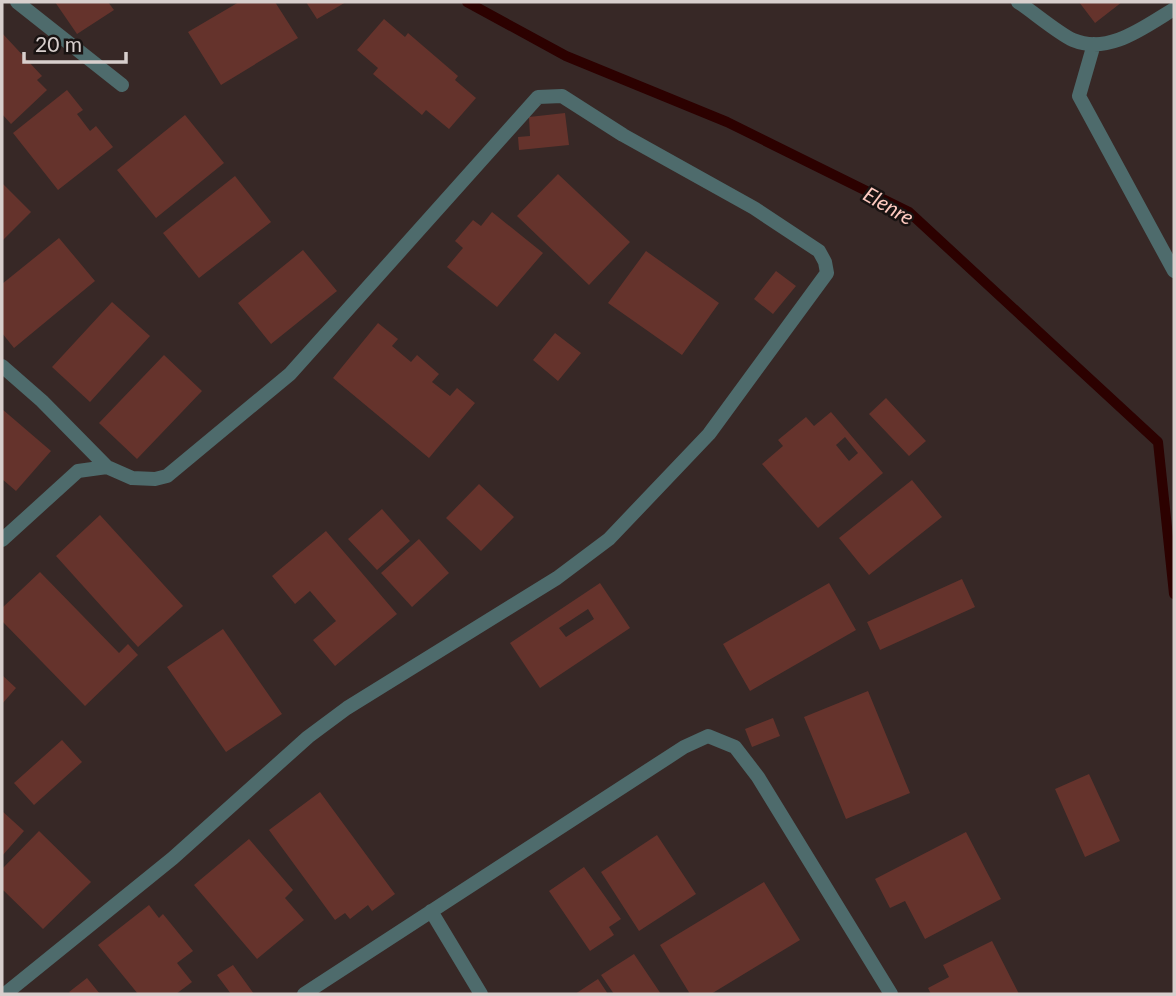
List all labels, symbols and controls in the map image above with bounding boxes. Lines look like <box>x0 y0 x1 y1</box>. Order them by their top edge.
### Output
scale bar <box>24 21 126 65</box>
text: 20 m <box>35 31 82 56</box>
water label: Elenre <box>859 181 919 229</box>

